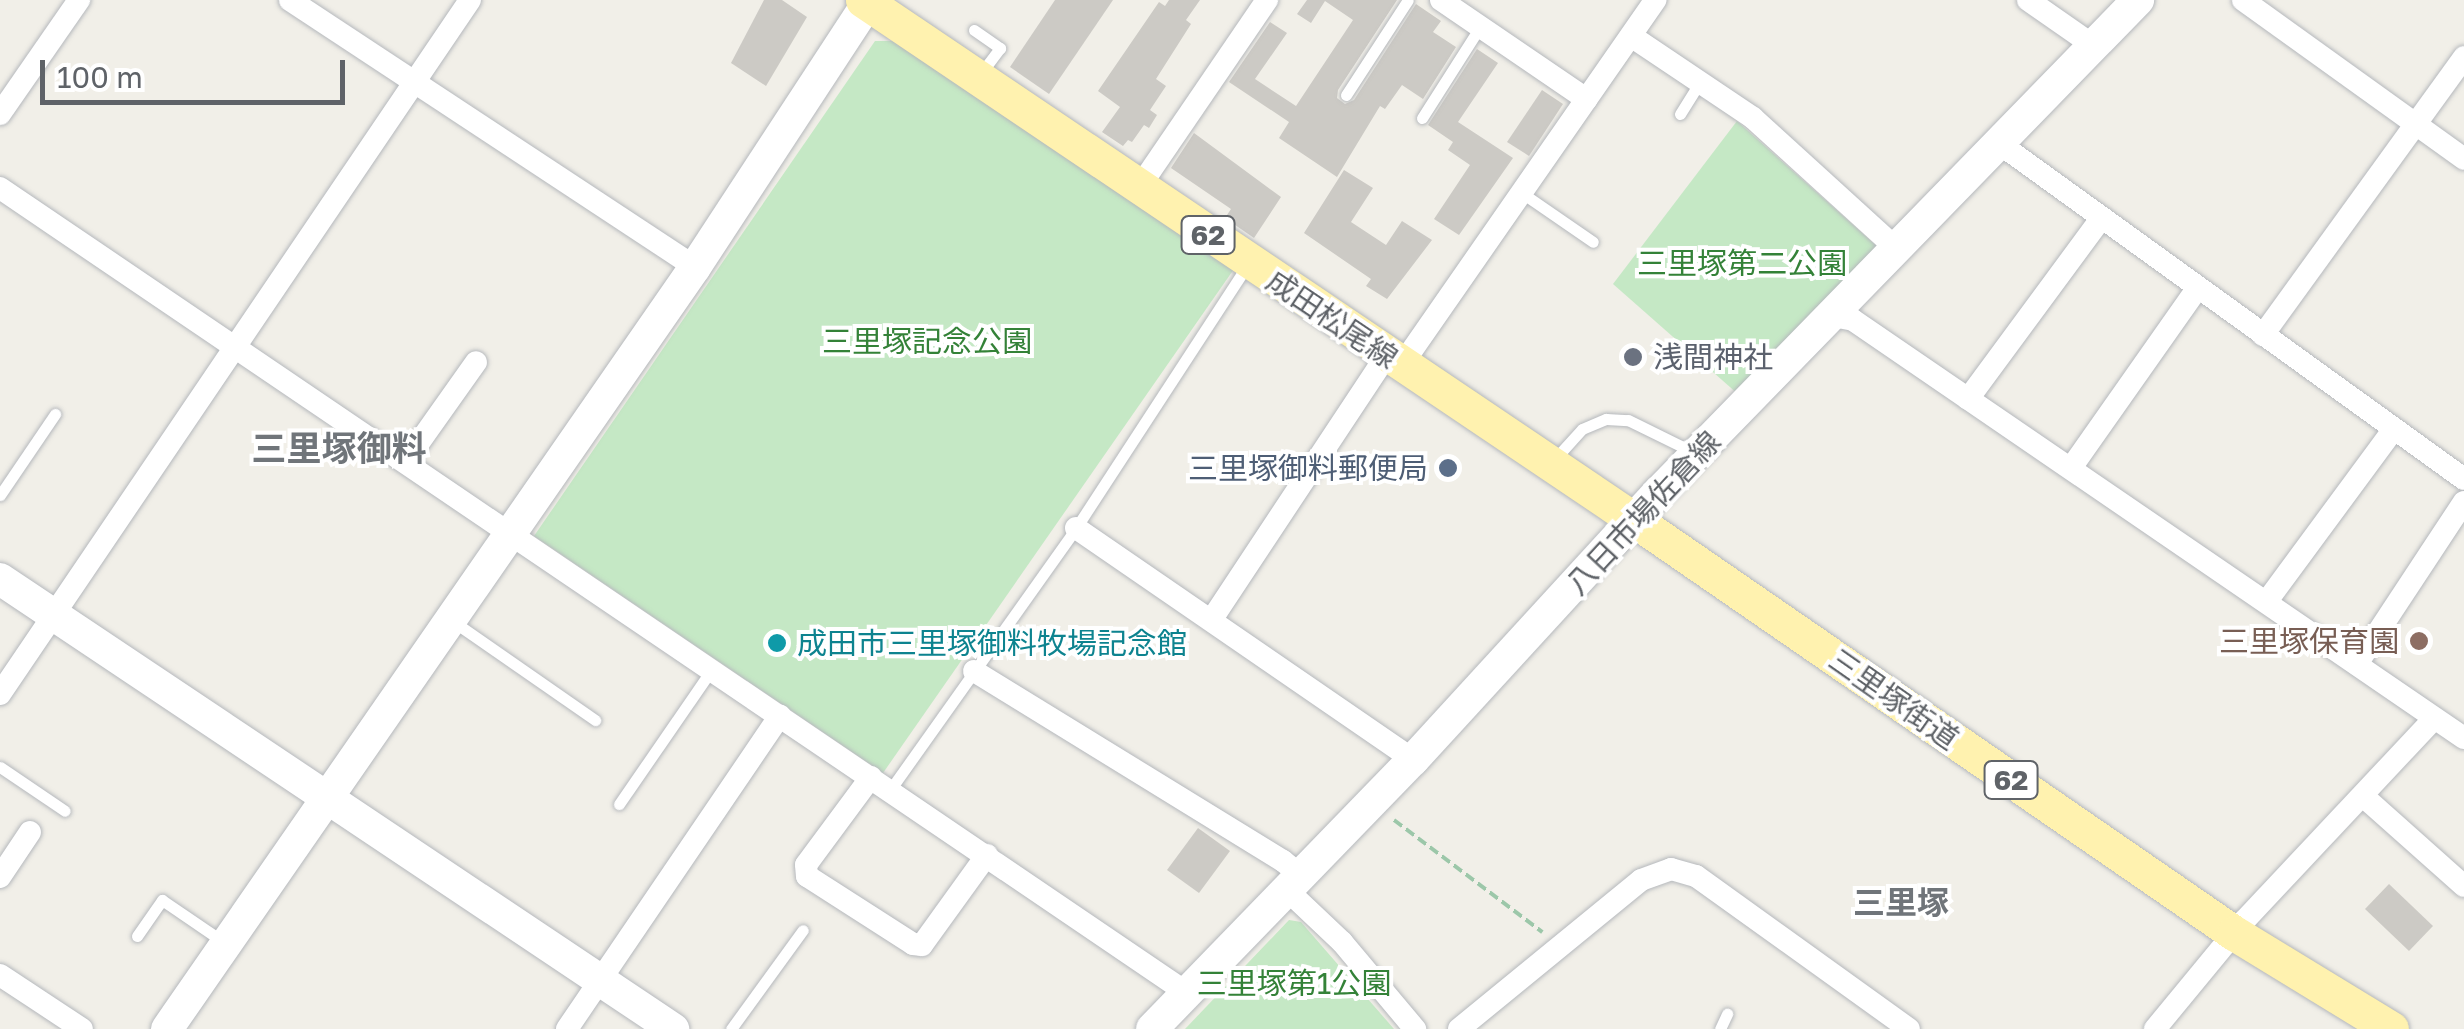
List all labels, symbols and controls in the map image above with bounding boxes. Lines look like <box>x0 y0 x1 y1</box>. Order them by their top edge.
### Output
scale bar <box>45 40 350 102</box>
text: 100 m <box>57 59 143 95</box>
road number: 62 <box>1180 212 1236 258</box>
park label: 三里塚第二公園 <box>1637 245 1847 281</box>
street label: 成田松尾線 <box>1260 262 1404 376</box>
park label: 三里塚記念公園 <box>822 323 1032 359</box>
place label: 浅間神社 <box>1653 339 1773 375</box>
marker: 浅間神社 <box>1622 346 1644 368</box>
street label: 八日市場佐倉線 <box>1558 424 1728 602</box>
district label: 三里塚御料 <box>252 427 426 469</box>
place label: 三里塚御料郵便局 <box>1188 450 1428 486</box>
marker: 三里塚御料郵便局 <box>1437 457 1459 479</box>
place label: 三里塚保育園 <box>2219 623 2399 659</box>
place label: 成田市三里塚御料牧場記念館 <box>797 625 1187 661</box>
marker: 三里塚保育園 <box>2408 630 2430 652</box>
marker: 成田市三里塚御料牧場記念館 <box>766 632 788 654</box>
street label: 三里塚街道 <box>1822 641 1966 757</box>
road number: 62 <box>1984 757 2038 803</box>
district label: 三里塚 <box>1853 883 1949 921</box>
park label: 三里塚第1公園 <box>1197 965 1391 1001</box>

